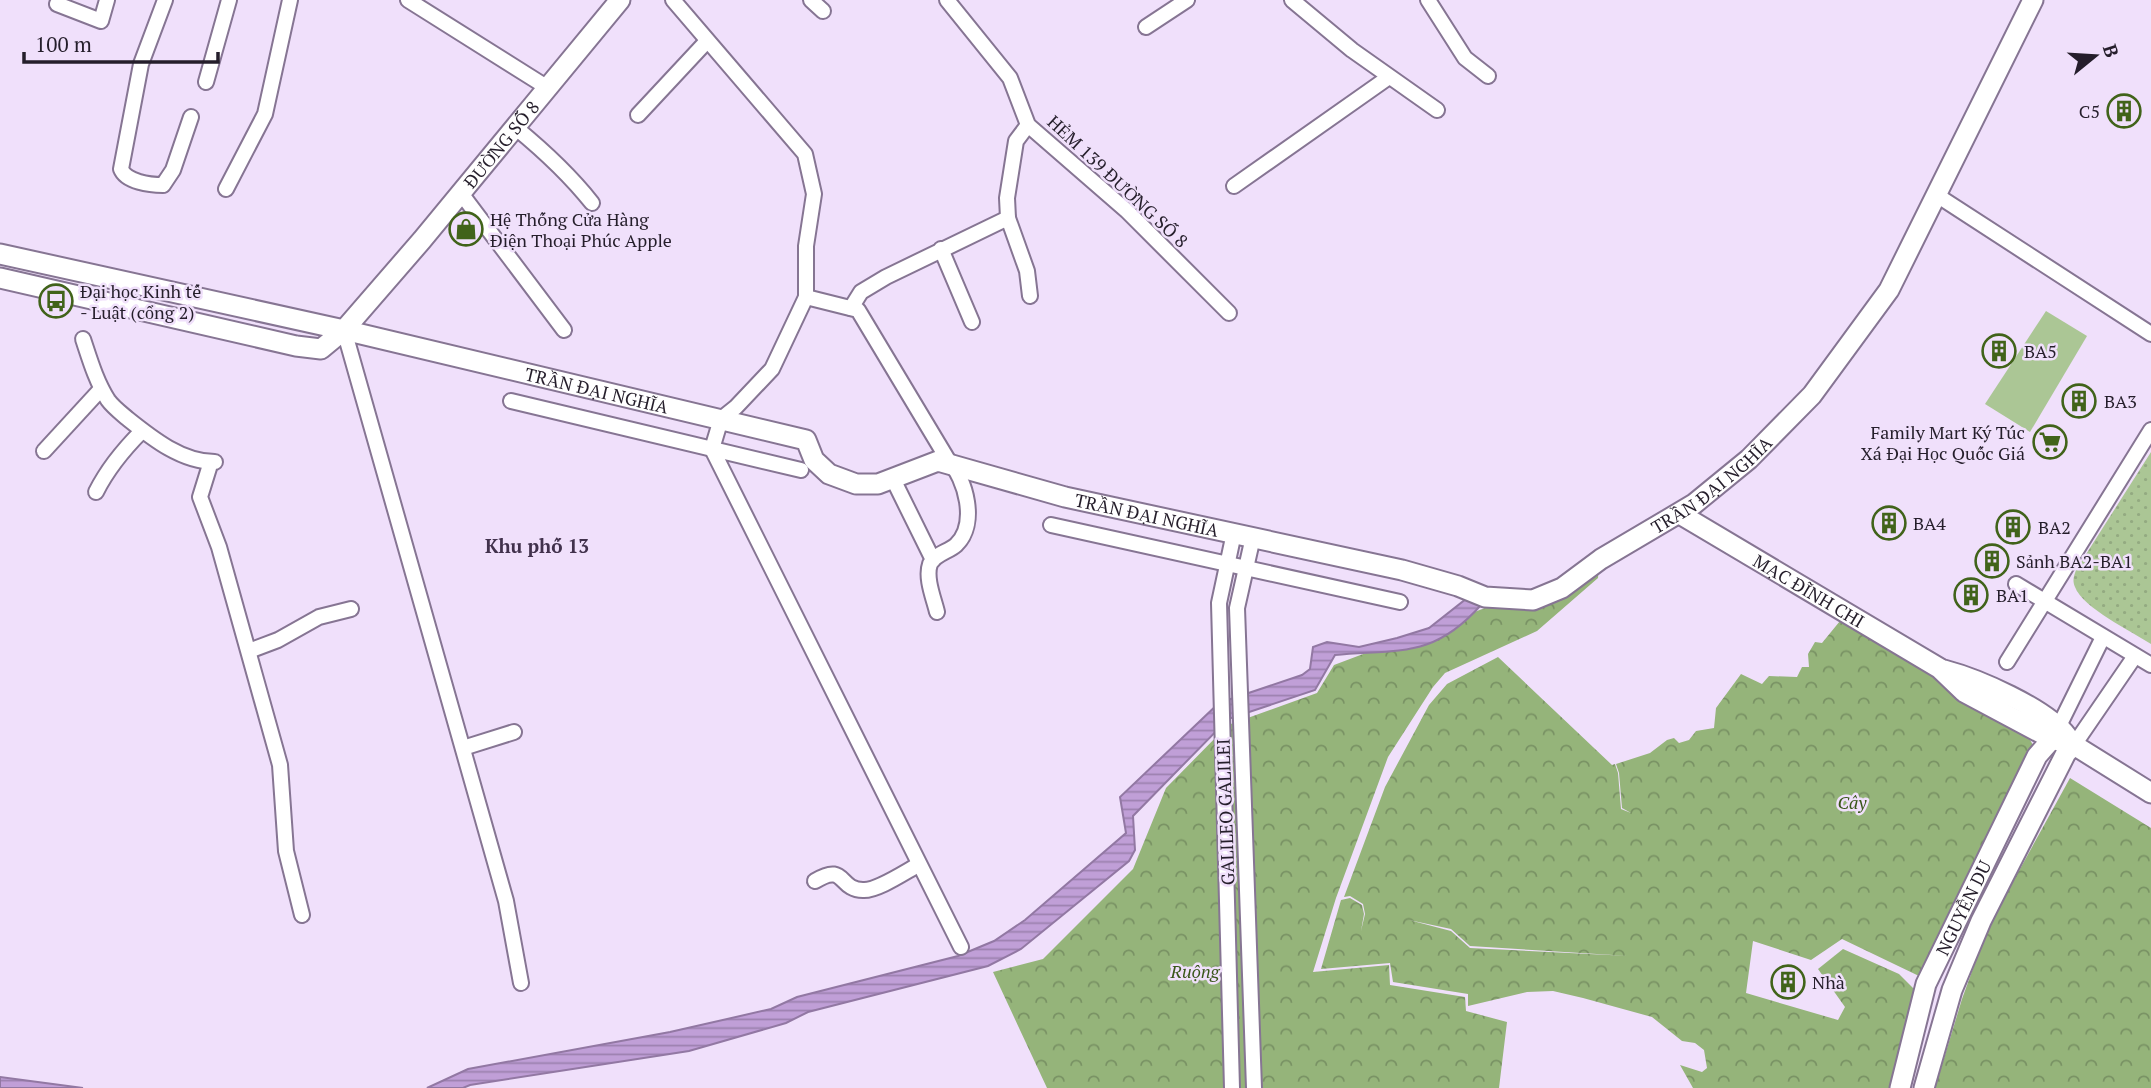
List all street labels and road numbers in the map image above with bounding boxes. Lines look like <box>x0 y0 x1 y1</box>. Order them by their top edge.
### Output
street label: ĐƯỜNG SỐ 8 <box>458 95 544 193</box>
street label: HẺM 139 ĐƯỜNG SỐ 8 <box>1043 110 1193 252</box>
street label: TRẦN ĐẠI NGHĨA <box>523 361 671 419</box>
street label: TRẦN ĐẠI NGHĨA <box>1647 430 1777 539</box>
street label: TRẦN ĐẠI NGHĨA <box>1073 487 1222 542</box>
street label: MẠC ĐĨNH CHI <box>1749 548 1869 633</box>
street label: GALILEO GALILEI <box>1210 738 1240 886</box>
street label: NGUYỄN DU <box>1930 856 1996 959</box>

